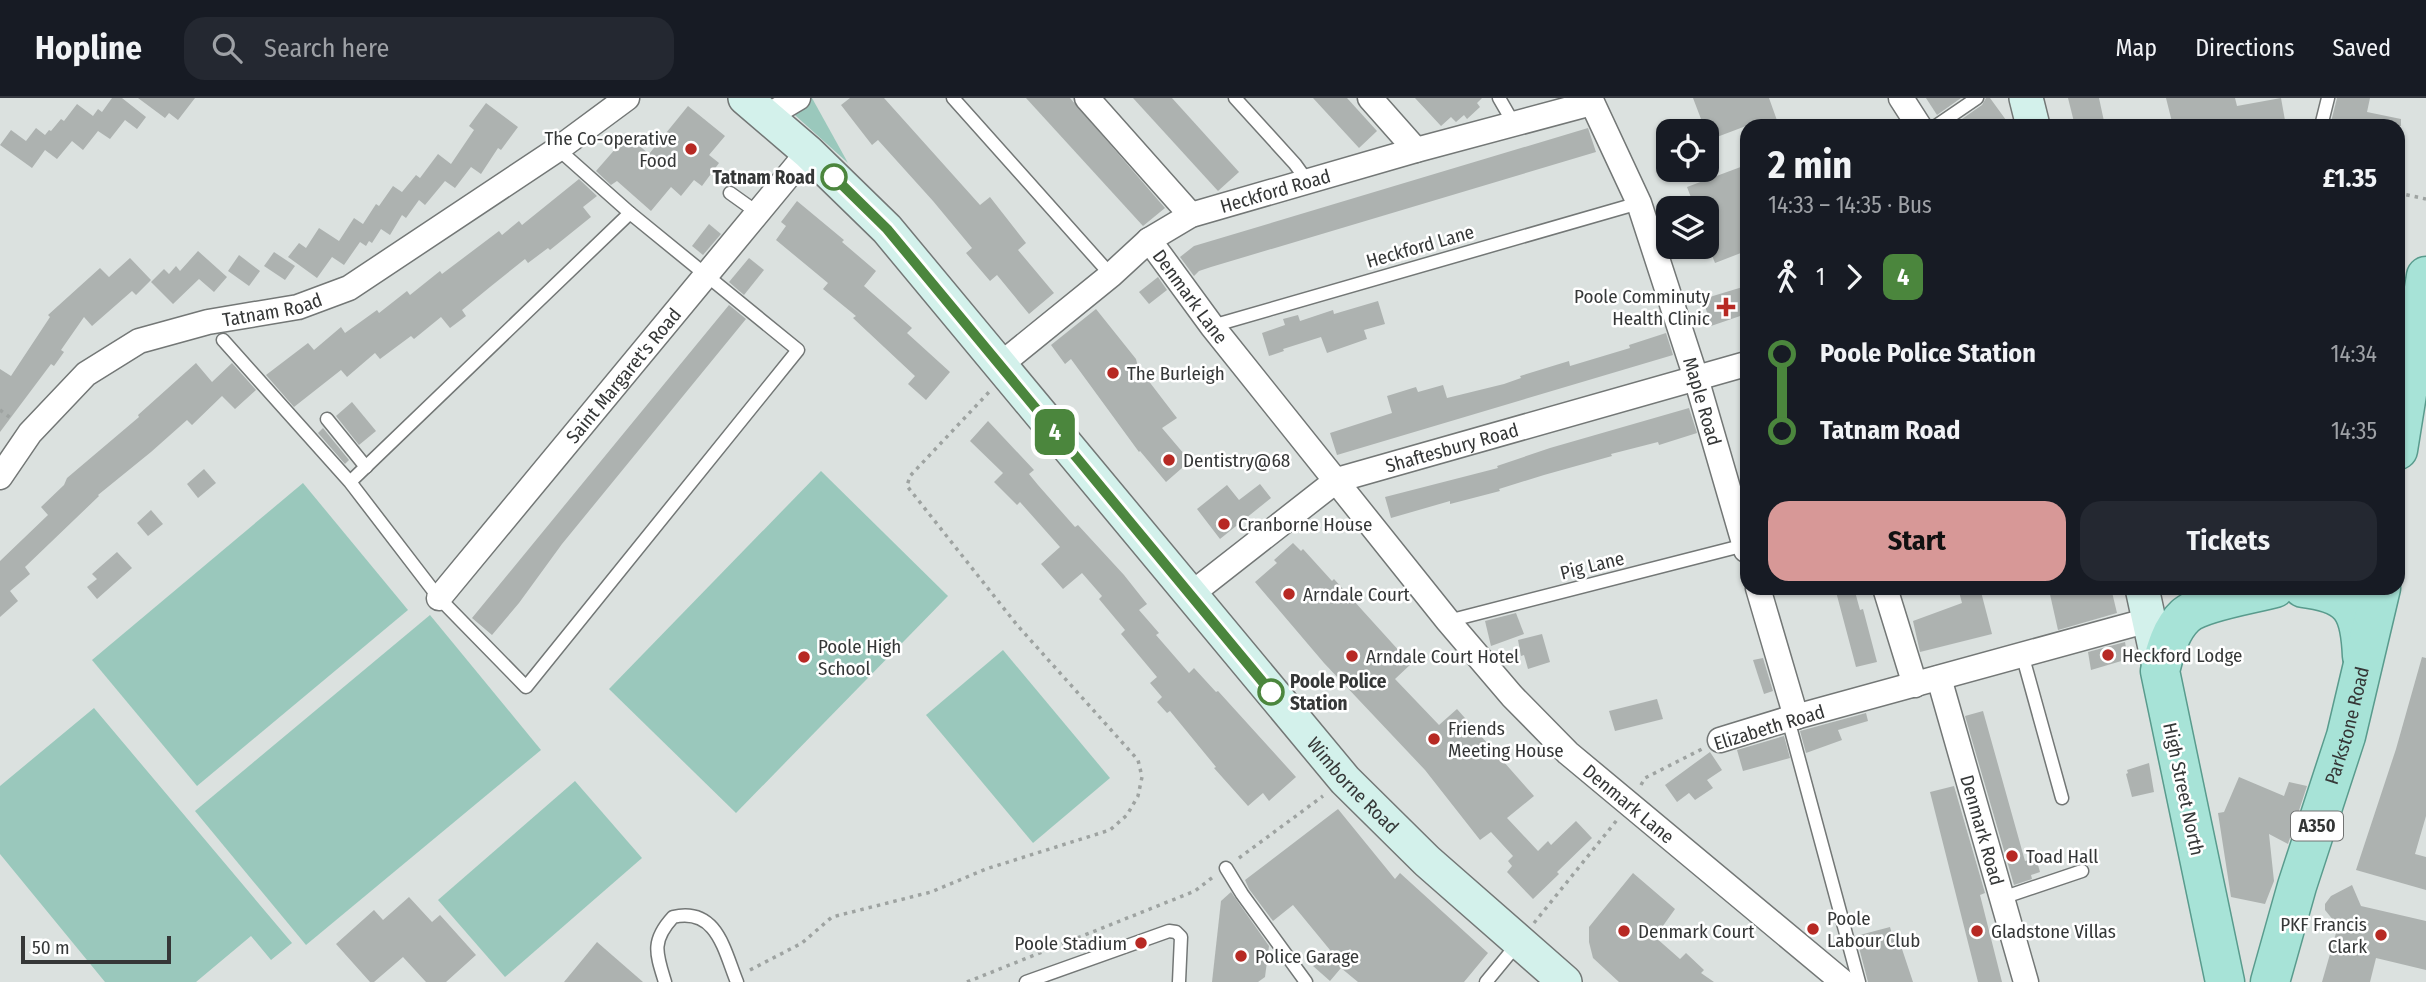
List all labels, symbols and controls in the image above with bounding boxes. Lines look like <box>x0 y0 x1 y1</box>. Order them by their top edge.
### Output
search box <box>184 17 674 80</box>
text: Hopline <box>35 28 142 68</box>
icon: search <box>208 29 246 67</box>
text: Search here <box>264 33 389 64</box>
text: Map <box>2116 34 2157 62</box>
text: Directions <box>2195 34 2294 62</box>
text: Saved <box>2332 34 2391 62</box>
map controls <box>1656 119 1719 259</box>
button: locate <box>1656 119 1719 182</box>
place label: The Co-operative Food <box>544 127 677 172</box>
marker: The Co-operative Food <box>683 141 699 157</box>
text: 2 min <box>1768 142 1852 188</box>
text: £1.35 <box>2323 163 2377 194</box>
marker: Tatnam Road <box>821 164 847 190</box>
street label: Heckford Road <box>1217 164 1333 218</box>
place label: Tatnam Road <box>712 166 815 189</box>
text: 14:33 – 14:35 · Bus <box>1768 191 1932 219</box>
button: layers <box>1656 196 1719 259</box>
street label: Heckford Lane <box>1363 220 1477 273</box>
street label: Denmark Lane <box>1148 245 1233 348</box>
icon: walk <box>1768 258 1806 296</box>
icon: forward <box>1835 258 1873 296</box>
text: 1 <box>1816 263 1825 291</box>
text: 4 <box>1897 263 1909 291</box>
place label: Poole Comminuty Health Clinic <box>1574 285 1711 330</box>
street label: Tatnam Road <box>221 288 325 331</box>
marker: Poole Comminuty Health Clinic <box>1716 297 1736 317</box>
street label: Saint Margaret's Road <box>561 303 686 448</box>
text: Poole Police Station <box>1820 338 2036 369</box>
text: 14:34 <box>2330 340 2377 368</box>
street label: Maple Road <box>1678 354 1726 448</box>
place label: The Burleigh <box>1127 362 1225 385</box>
marker: The Burleigh <box>1105 365 1121 381</box>
line badge: 4 <box>1032 409 1078 455</box>
text: Tatnam Road <box>1820 415 1960 446</box>
text: 14:35 <box>2331 417 2377 445</box>
text: 4 <box>1049 418 1061 446</box>
street label: Shaftesbury Road <box>1383 418 1521 478</box>
place label: Dentistry@68 <box>1183 449 1290 472</box>
marker: Dentistry@68 <box>1161 452 1177 468</box>
button: Start <box>1768 501 2066 581</box>
button: Tickets <box>2080 501 2377 581</box>
place label: Cranborne House <box>1238 513 1372 536</box>
marker: Cranborne House <box>1216 516 1232 532</box>
street label: Pig Lane <box>1558 546 1626 585</box>
place label: Arndale Court <box>1303 583 1411 606</box>
marker: Arndale Court <box>1281 586 1297 602</box>
place label: Poole High School <box>818 635 901 680</box>
place label: Heckford Lodge <box>2122 644 2242 667</box>
place label: Arndale Court Hotel <box>1366 645 1519 668</box>
marker: Heckford Lodge <box>2100 647 2116 663</box>
marker: Arndale Court Hotel <box>1344 648 1360 664</box>
marker: Poole High School <box>796 649 812 665</box>
street label: Parkstone Road <box>2320 664 2374 787</box>
place label: Poole Police Station <box>1290 670 1387 715</box>
marker: Poole Police Station <box>1258 679 1284 705</box>
street label: Elizabeth Road <box>1711 700 1827 755</box>
place label: Friends Meeting House <box>1448 717 1564 762</box>
street label: High Street North <box>2158 721 2209 858</box>
marker: Friends Meeting House <box>1426 731 1442 747</box>
street label: Wimborne Road <box>1302 732 1403 838</box>
street label: Denmark Lane <box>1578 760 1679 848</box>
street label: Denmark Road <box>1955 772 2009 888</box>
road number: A350 <box>2291 812 2343 840</box>
place label: Toad Hall <box>2026 845 2098 868</box>
marker: Toad Hall <box>2004 848 2020 864</box>
place label: Poole Labour Club <box>1827 907 1920 952</box>
place label: PKF Francis Clark <box>2280 913 2367 958</box>
place label: Denmark Court <box>1638 920 1755 943</box>
place label: Gladstone Villas <box>1991 920 2116 943</box>
marker: Poole Labour Club <box>1805 921 1821 937</box>
marker: Denmark Court <box>1616 923 1632 939</box>
marker: Gladstone Villas <box>1969 923 1985 939</box>
marker: PKF Francis Clark <box>2373 927 2389 943</box>
place label: Poole Stadium <box>1015 932 1127 955</box>
scale bar <box>21 933 172 965</box>
marker: Poole Stadium <box>1133 935 1149 951</box>
text: 50 m <box>32 936 70 959</box>
place label: Police Garage <box>1255 945 1359 968</box>
marker: Police Garage <box>1233 948 1249 964</box>

